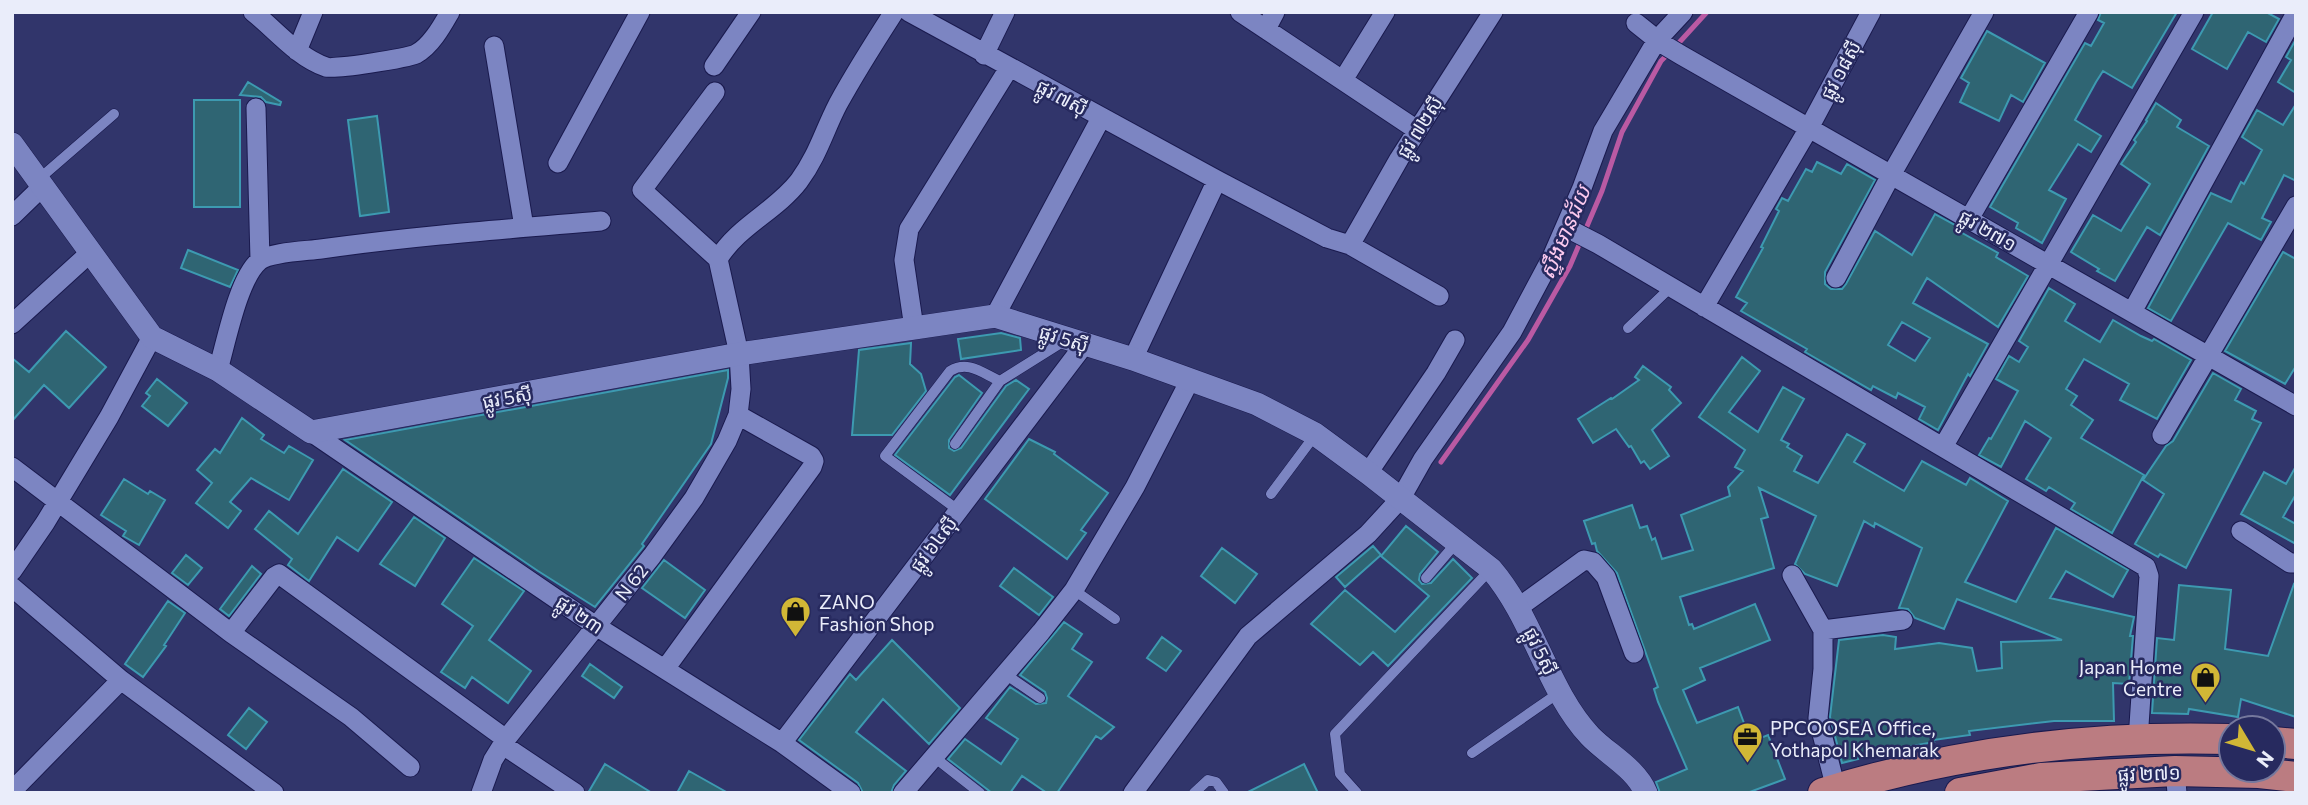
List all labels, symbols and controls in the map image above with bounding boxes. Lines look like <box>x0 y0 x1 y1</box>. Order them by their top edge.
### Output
street label: ផ្លូវ ១៨ស៊ី <box>1815 36 1871 107</box>
street label: ផ្លូវ ៧ស៊ី <box>1029 74 1091 126</box>
street label: ផ្លូវ ៧២ស៊ី <box>1391 92 1453 166</box>
water label: ស្ទឹងមានជ័យ <box>1533 180 1598 283</box>
street label: ផ្លូវ ២៧១ <box>1952 204 2021 261</box>
street label: ផ្លូវ 5ស៊ី <box>1035 320 1091 363</box>
street label: ផ្លូវ 5ស៊ី <box>480 381 535 419</box>
street label: ផ្លូវ ៦៤ស៊ី <box>905 512 967 580</box>
street label: N 62 <box>610 559 652 605</box>
street label: ផ្លូវ ២៣ <box>548 590 608 644</box>
place label: ZANO Fashion Shop <box>819 590 934 635</box>
shop icon: ZANO Fashion Shop <box>779 595 813 639</box>
street label: ផ្លូវ 5ស៊ី <box>1514 623 1562 682</box>
place label: Japan Home Centre <box>2079 655 2182 700</box>
shop icon: Japan Home Centre <box>2188 660 2222 704</box>
north arrow <box>2217 714 2287 784</box>
place label: PPCOOSEA Office, Yothapol Khemarak <box>1770 716 1939 761</box>
office icon: PPCOOSEA Office, Yothapol Khemarak <box>1730 721 1764 765</box>
text: N <box>2252 747 2279 772</box>
street label: ផ្លូវ ២៧១ <box>2117 760 2181 792</box>

